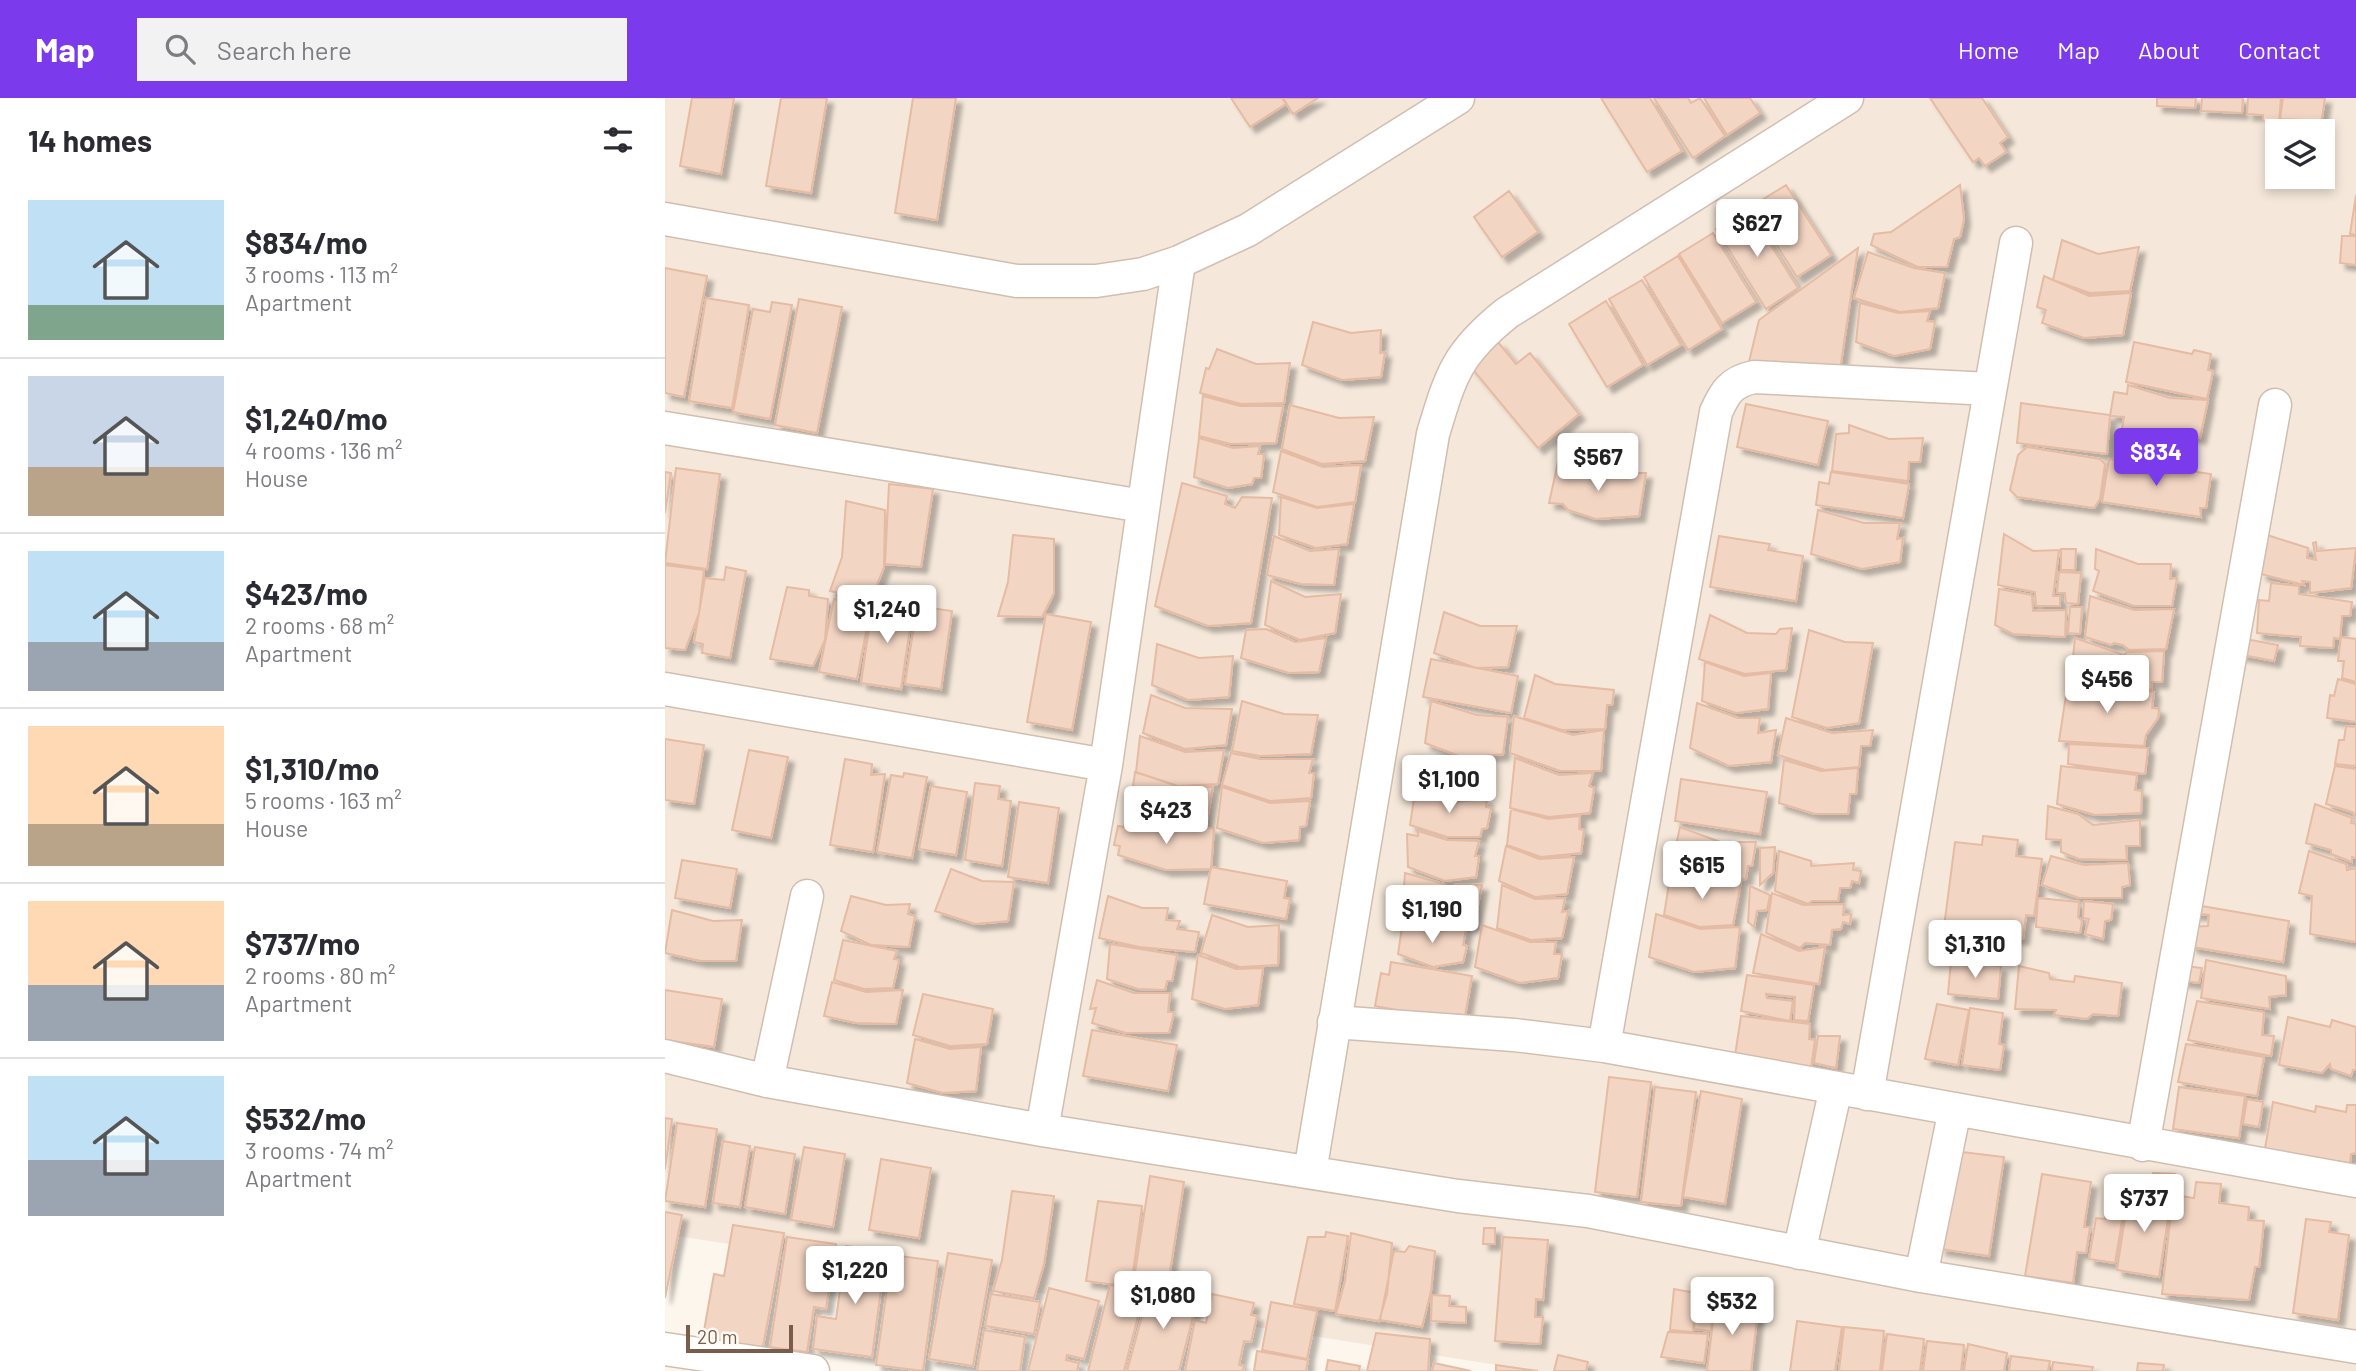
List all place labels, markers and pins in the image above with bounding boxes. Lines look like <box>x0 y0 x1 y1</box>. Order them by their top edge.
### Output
pin: $627 <box>1716 200 1798 259</box>
pin: $834 <box>2115 428 2197 488</box>
pin: $567 <box>1557 434 1639 493</box>
pin: $1,240 <box>830 586 944 645</box>
pin: $456 <box>2066 656 2148 715</box>
pin: $1,100 <box>1392 756 1506 815</box>
pin: $423 <box>1125 786 1207 846</box>
pin: $615 <box>1661 842 1743 901</box>
pin: $1,190 <box>1375 886 1489 945</box>
pin: $1,310 <box>1918 920 2032 980</box>
pin: $737 <box>2103 1174 2185 1234</box>
pin: $1,220 <box>798 1246 912 1306</box>
pin: $1,080 <box>1106 1272 1220 1331</box>
pin: $532 <box>1691 1278 1773 1337</box>

